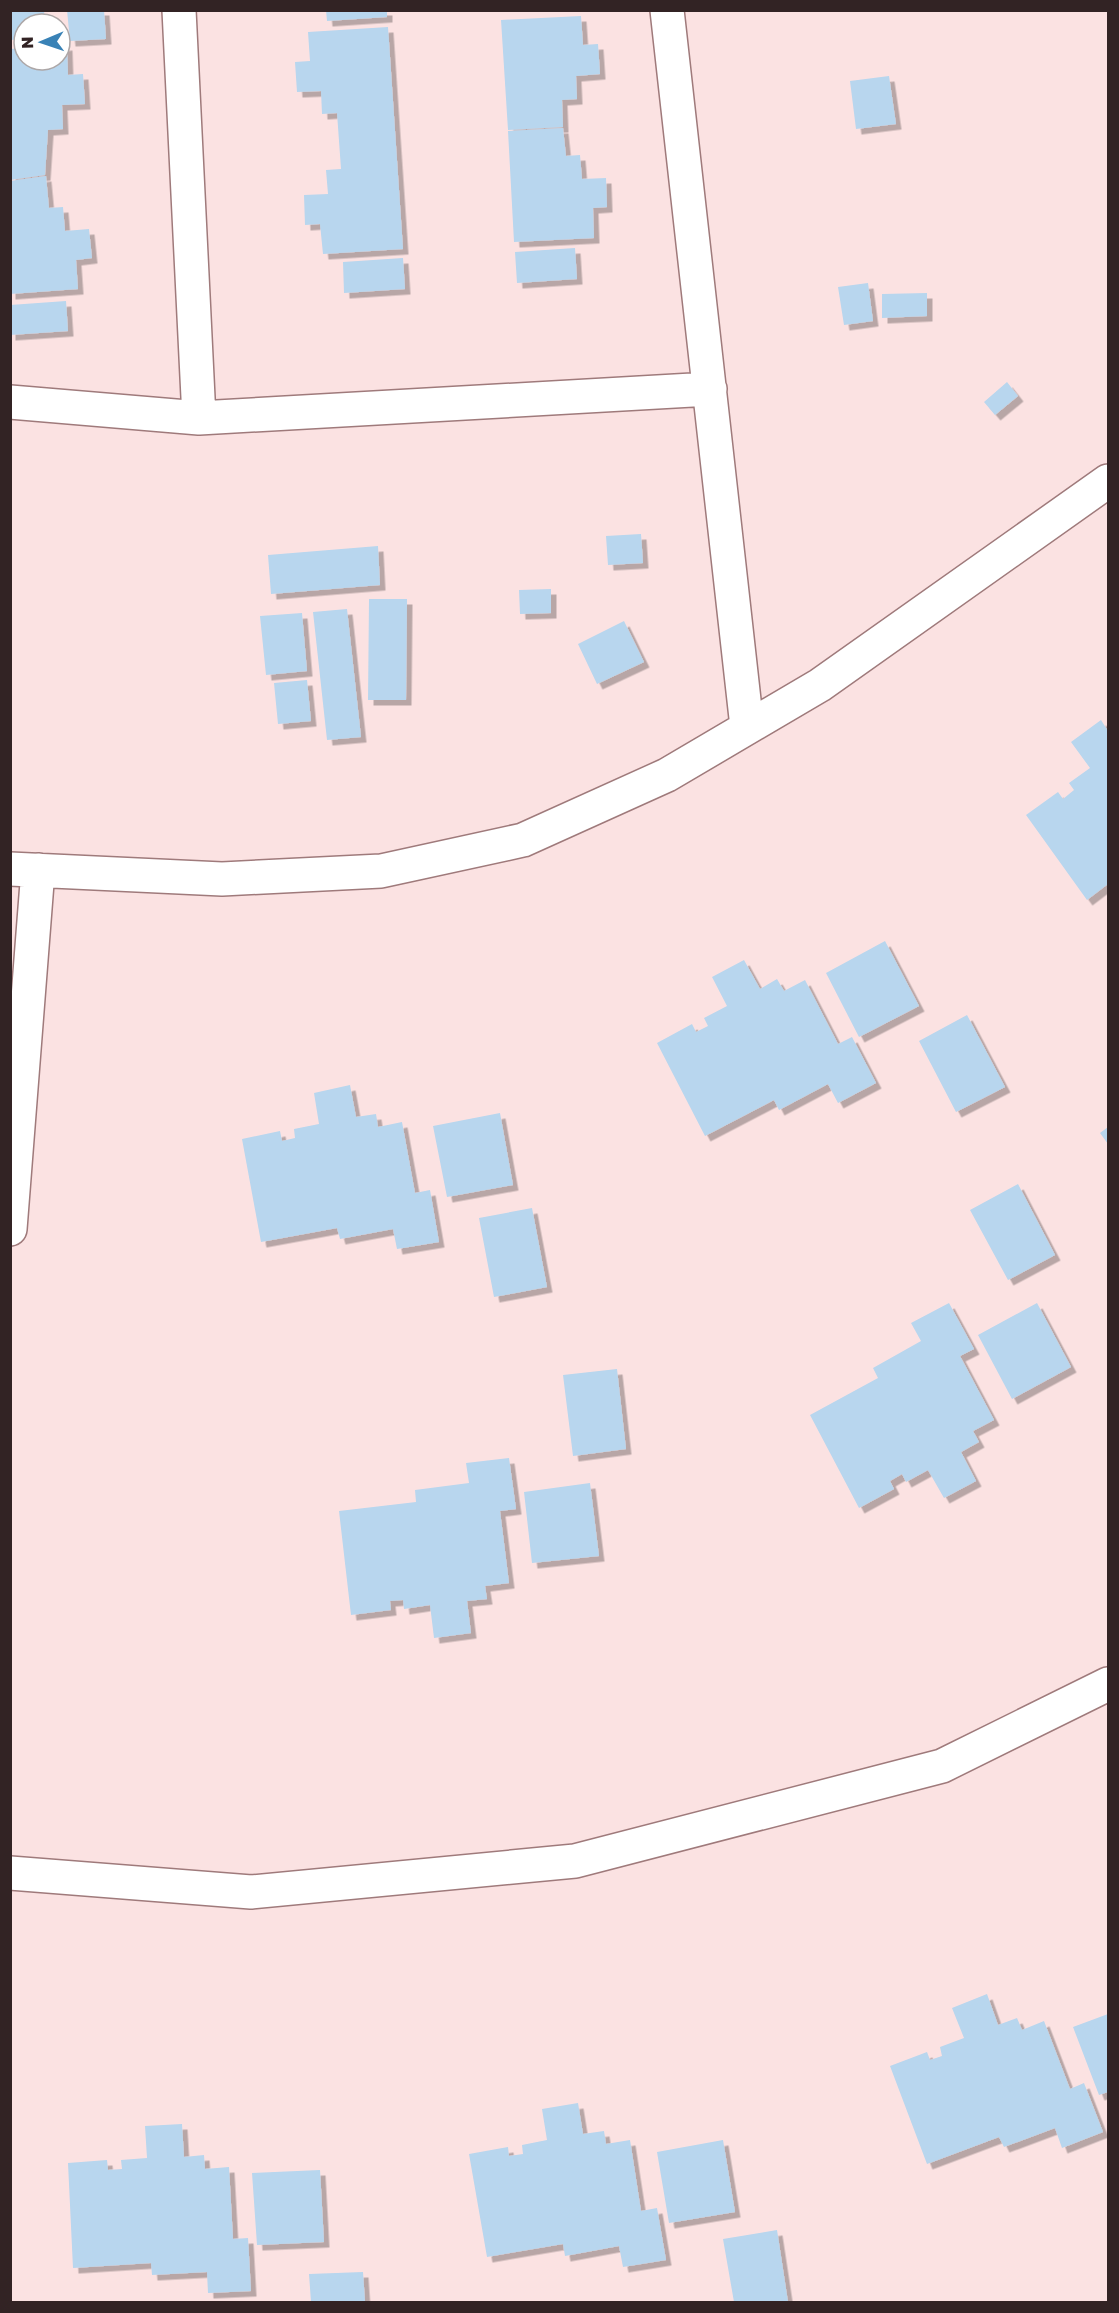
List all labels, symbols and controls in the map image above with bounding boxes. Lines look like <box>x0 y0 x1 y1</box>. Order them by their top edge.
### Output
north arrow <box>12 12 72 72</box>
text: N <box>17 36 37 49</box>

